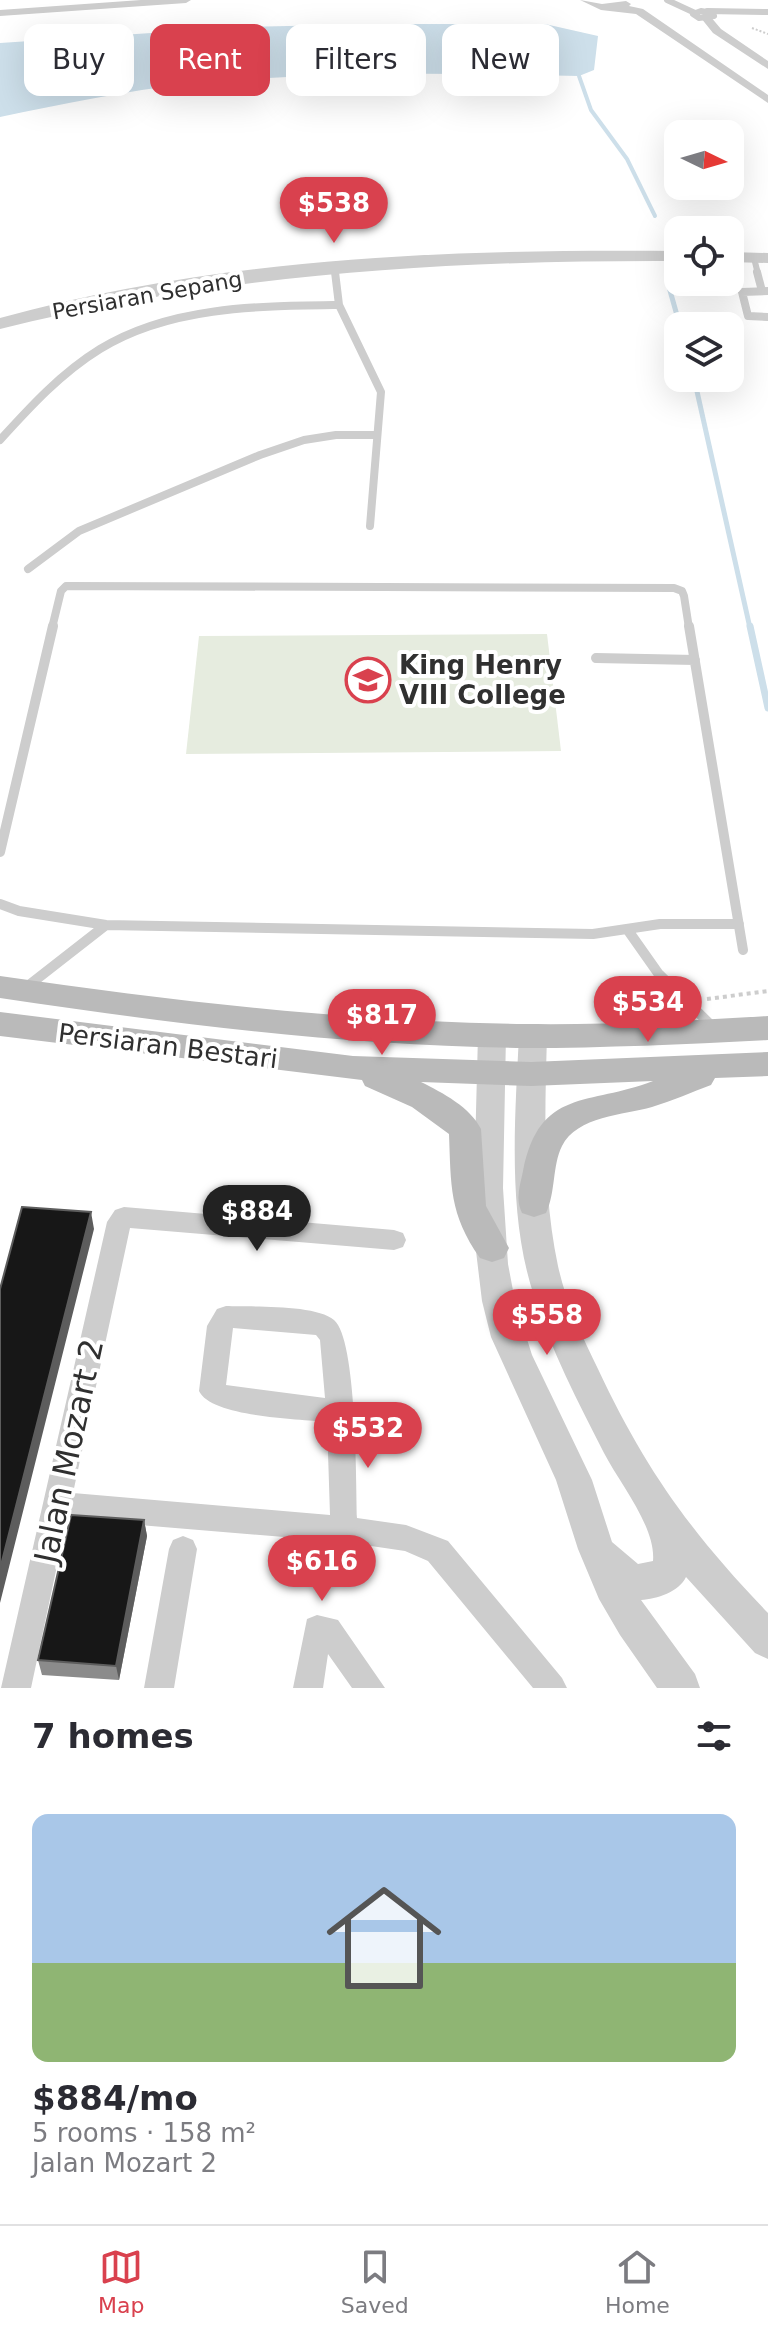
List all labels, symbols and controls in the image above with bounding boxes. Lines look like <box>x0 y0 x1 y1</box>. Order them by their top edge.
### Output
chip: Buy <box>24 24 134 96</box>
chip: Rent <box>150 24 270 96</box>
chip: Filters <box>286 24 426 96</box>
chip: New <box>442 24 559 96</box>
north arrow <box>664 120 744 200</box>
map controls <box>664 120 744 392</box>
pin: $538 <box>287 177 381 245</box>
text: $538 <box>298 188 370 218</box>
button: locate <box>664 216 744 296</box>
street label: Persiaran Sepang <box>50 266 244 325</box>
button: layers <box>664 312 744 392</box>
place label: King Henry VIII College <box>399 650 566 710</box>
school or university icon: King Henry VIII College <box>344 656 392 704</box>
pin: $534 <box>601 976 695 1044</box>
text: $534 <box>612 987 684 1017</box>
pin: $817 <box>335 989 429 1057</box>
text: $817 <box>346 1000 418 1030</box>
street label: Persiaran Bestari <box>57 1018 279 1074</box>
pin: $884 <box>210 1185 304 1253</box>
text: $884 <box>221 1196 293 1226</box>
pin: $558 <box>500 1289 594 1357</box>
text: $558 <box>511 1300 583 1330</box>
street label: Jalan Mozart 2 <box>26 1336 111 1568</box>
pin: $532 <box>321 1402 415 1470</box>
text: $532 <box>332 1413 404 1443</box>
pin: $616 <box>275 1535 369 1603</box>
text: $616 <box>286 1546 358 1576</box>
icon: filters <box>692 1714 736 1758</box>
text: 7 homes <box>32 1716 194 1756</box>
icon: home <box>312 1866 456 2010</box>
text: $884/mo <box>32 2078 198 2118</box>
text: 5 rooms · 158 m² <box>32 2118 256 2148</box>
text: Jalan Mozart 2 <box>32 2148 217 2178</box>
tab: Map <box>98 2245 145 2318</box>
tab: Saved <box>341 2245 409 2318</box>
tab: Home <box>605 2245 670 2318</box>

